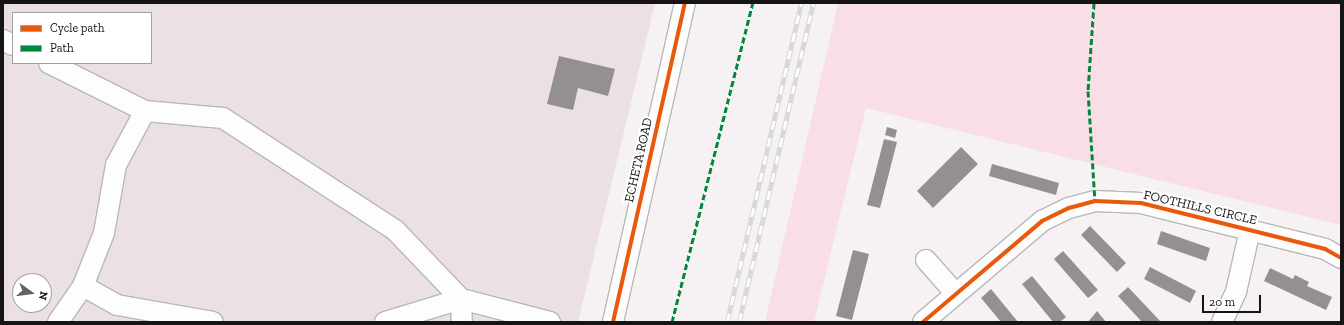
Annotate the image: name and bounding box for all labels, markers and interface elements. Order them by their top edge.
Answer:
legend [12,12,152,64]
text: Cycle path [50,21,104,35]
text: Path [50,41,74,55]
street label: ECHETA ROAD [622,116,656,204]
street label: FOOTHILLS CIRCLE [1142,187,1258,229]
north arrow [12,273,52,313]
scale bar [1204,287,1263,313]
text: N [36,290,50,301]
text: 20 m [1209,295,1235,309]

